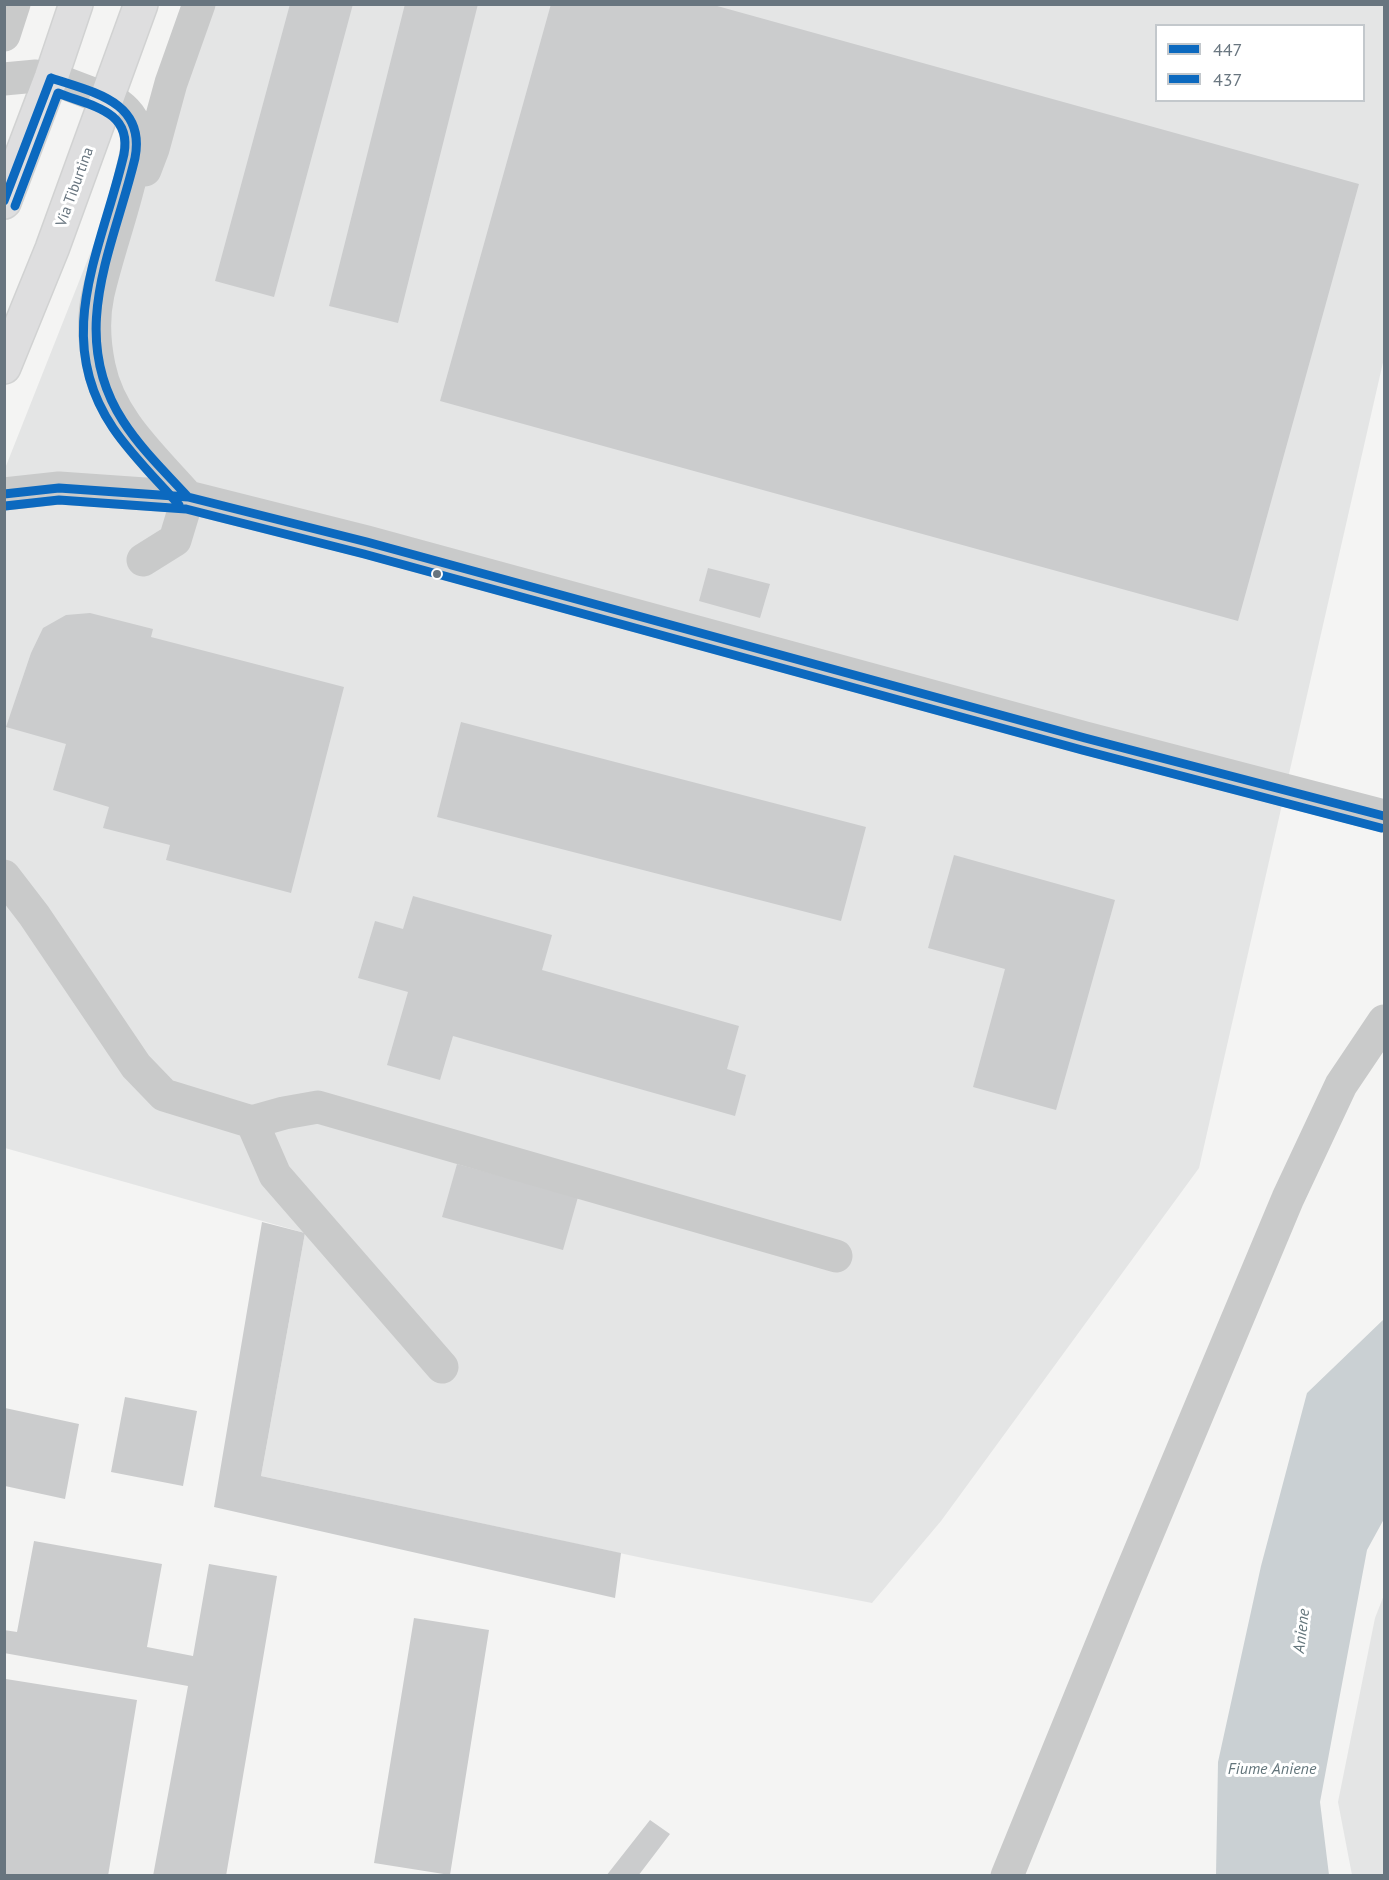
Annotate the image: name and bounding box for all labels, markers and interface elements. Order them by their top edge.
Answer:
legend [1155,24,1365,102]
text: 447 [1213,38,1242,61]
text: 437 [1213,68,1242,91]
street label: Via Tiburtina [52,145,98,229]
unlabelled marker [431,568,443,580]
water label: Aniene [1290,1608,1314,1654]
water label: Fiume Aniene [1228,1759,1316,1779]

